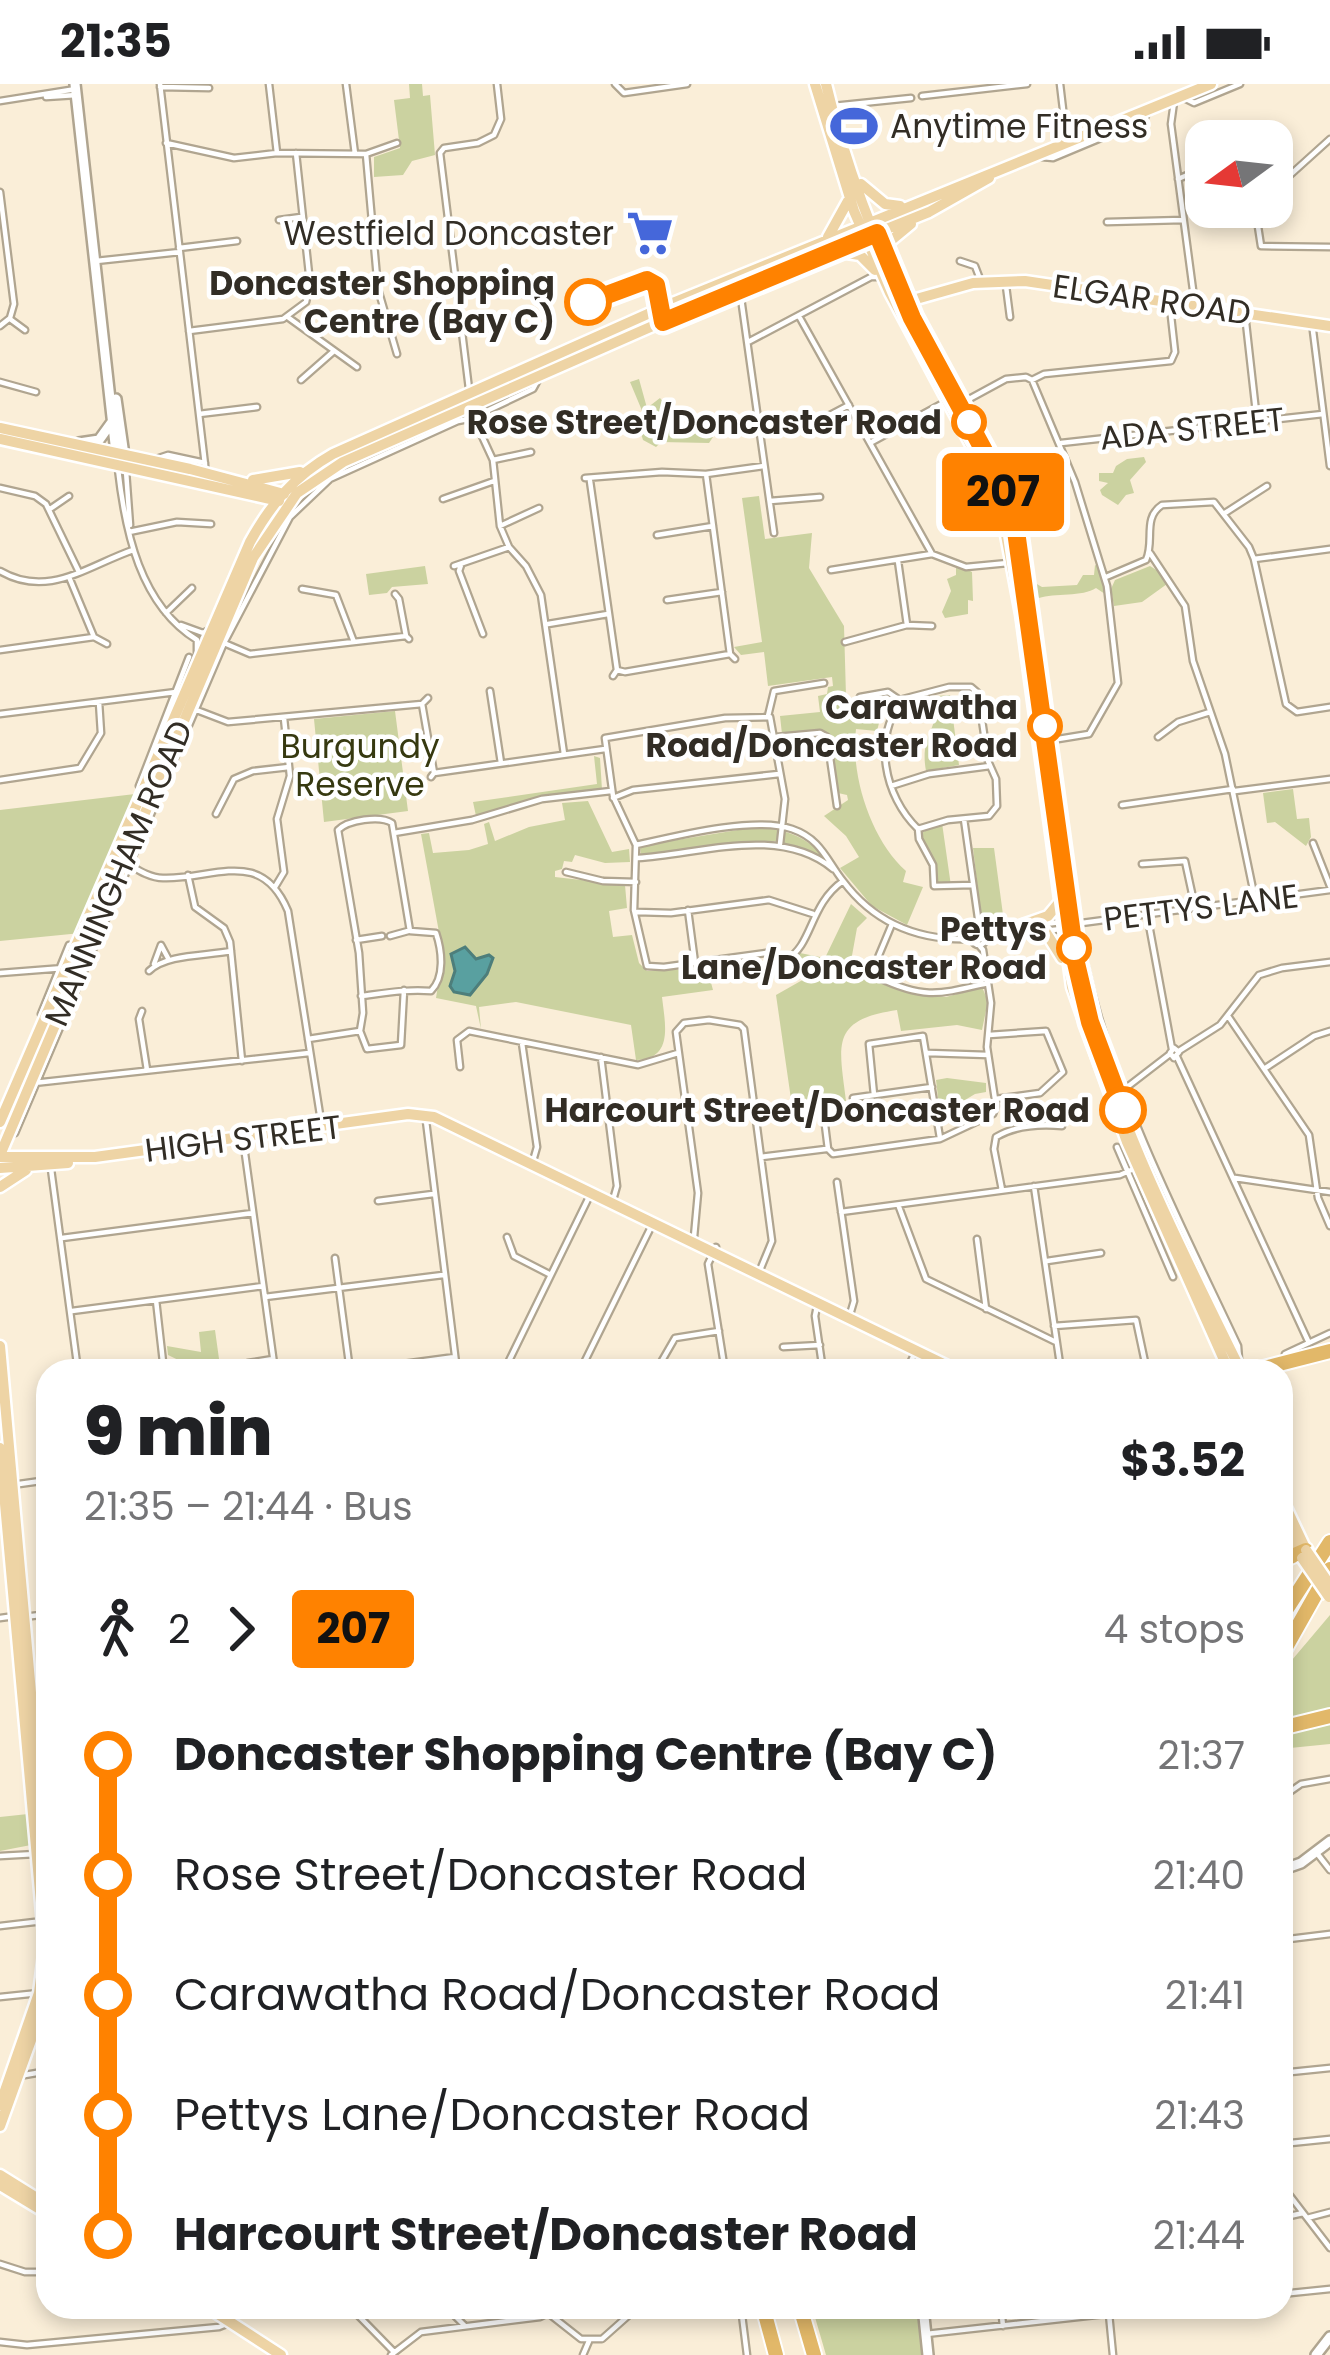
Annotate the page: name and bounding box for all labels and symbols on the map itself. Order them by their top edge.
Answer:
sports icon: Anytime Fitness [829,101,879,151]
place label: Anytime Fitness [890,103,1148,150]
north arrow [1185,120,1293,228]
supermarket icon: Westfield Doncaster [625,208,675,258]
place label: Westfield Doncaster [284,210,614,257]
place label: Doncaster Shopping Centre (Bay C) [209,260,555,345]
street label: ELGAR ROAD [1050,262,1254,337]
marker: Doncaster Shopping Centre (Bay C) [566,280,610,324]
street label: ADA STREET [1097,395,1287,462]
place label: Rose Street/Doncaster Road [467,399,942,446]
marker: Rose Street/Doncaster Road [953,406,985,438]
line badge: 207 [934,453,1072,531]
place label: Carawatha Road/Doncaster Road [645,684,1018,769]
marker: Carawatha Road/Doncaster Road [1029,710,1061,742]
street label: MANNINGHAM ROAD [33,713,204,1033]
park label: Burgundy Reserve [280,723,440,808]
street label: PETTYS LANE [1101,872,1301,943]
place label: Pettys Lane/Doncaster Road [681,906,1047,991]
marker: Pettys Lane/Doncaster Road [1058,932,1090,964]
place label: Harcourt Street/Doncaster Road [545,1087,1090,1134]
marker: Harcourt Street/Doncaster Road [1101,1088,1145,1132]
street label: HIGH STREET [142,1103,344,1174]

